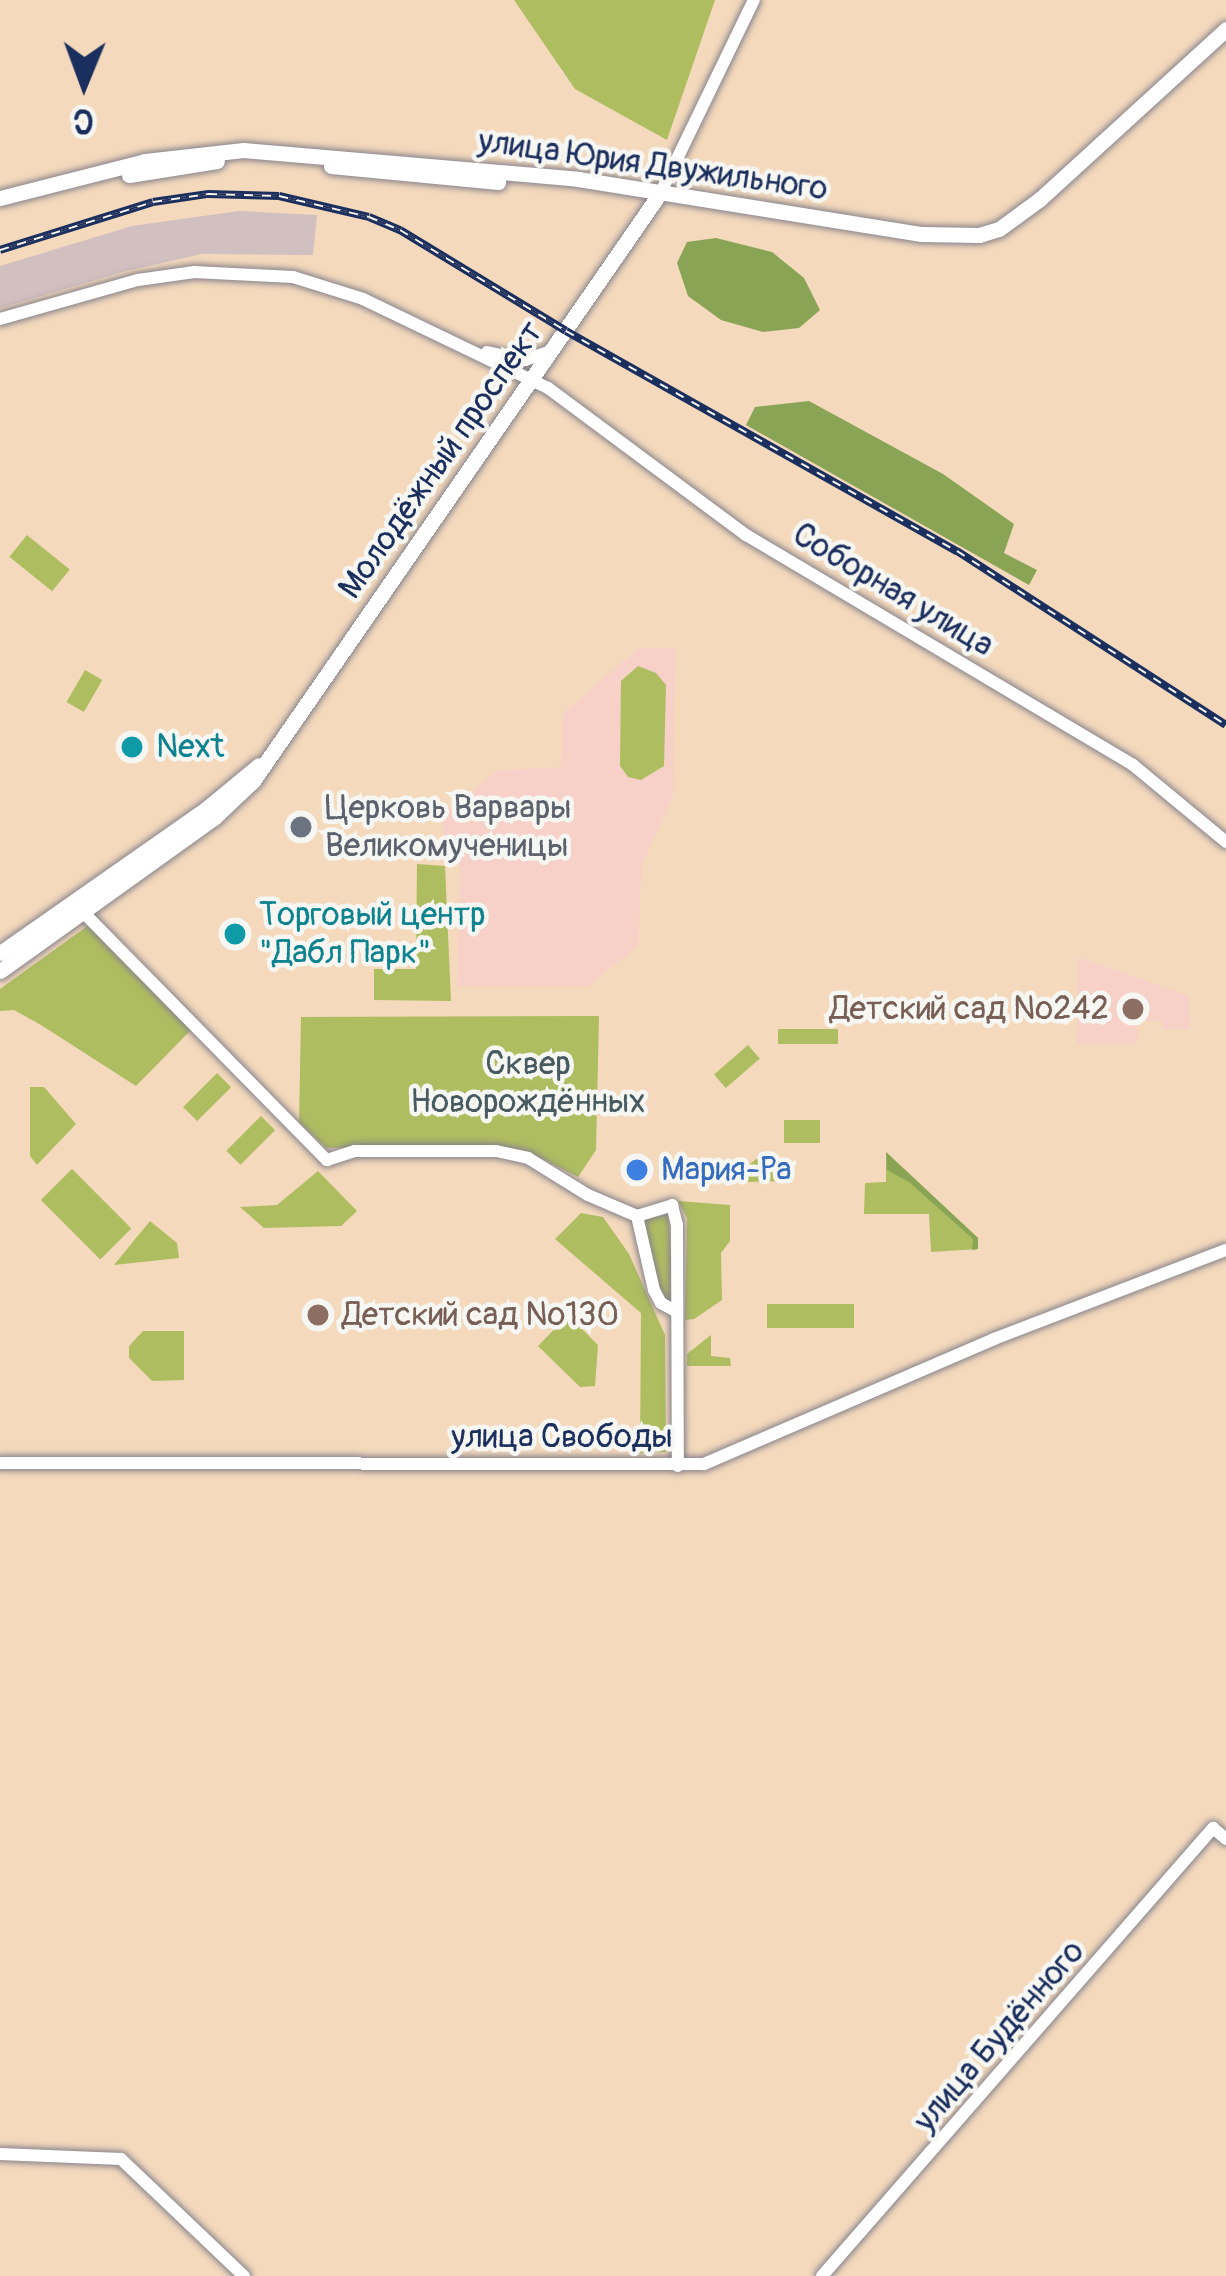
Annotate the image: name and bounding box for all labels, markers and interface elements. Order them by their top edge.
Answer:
north arrow [24,24,144,144]
text: С [73,100,94,141]
street label: улица Юрия Двужильного [476,121,830,209]
street label: Молодёжный проспект [330,314,552,606]
street label: Соборная улица [786,515,1000,665]
place label: Next [156,727,224,767]
marker: Next [119,734,145,760]
place label: Церковь Варвары Великомученицы [325,788,572,866]
marker: Церковь Варвары Великомученицы [288,814,314,840]
place label: Торговый центр "Дабл Парк" [259,895,486,973]
marker: Торговый центр "Дабл Парк" [222,921,248,947]
place label: Детский сад №242 [830,989,1109,1029]
marker: Детский сад №242 [1120,996,1146,1022]
park label: Сквер Новорождённых [410,1044,646,1122]
place label: Мария-Ра [661,1150,792,1190]
marker: Мария-Ра [624,1157,650,1183]
place label: Детский сад №130 [342,1295,619,1335]
marker: Детский сад №130 [305,1302,331,1328]
street label: улица Свободы [451,1417,673,1457]
street label: улица Будённого [905,1932,1093,2140]

